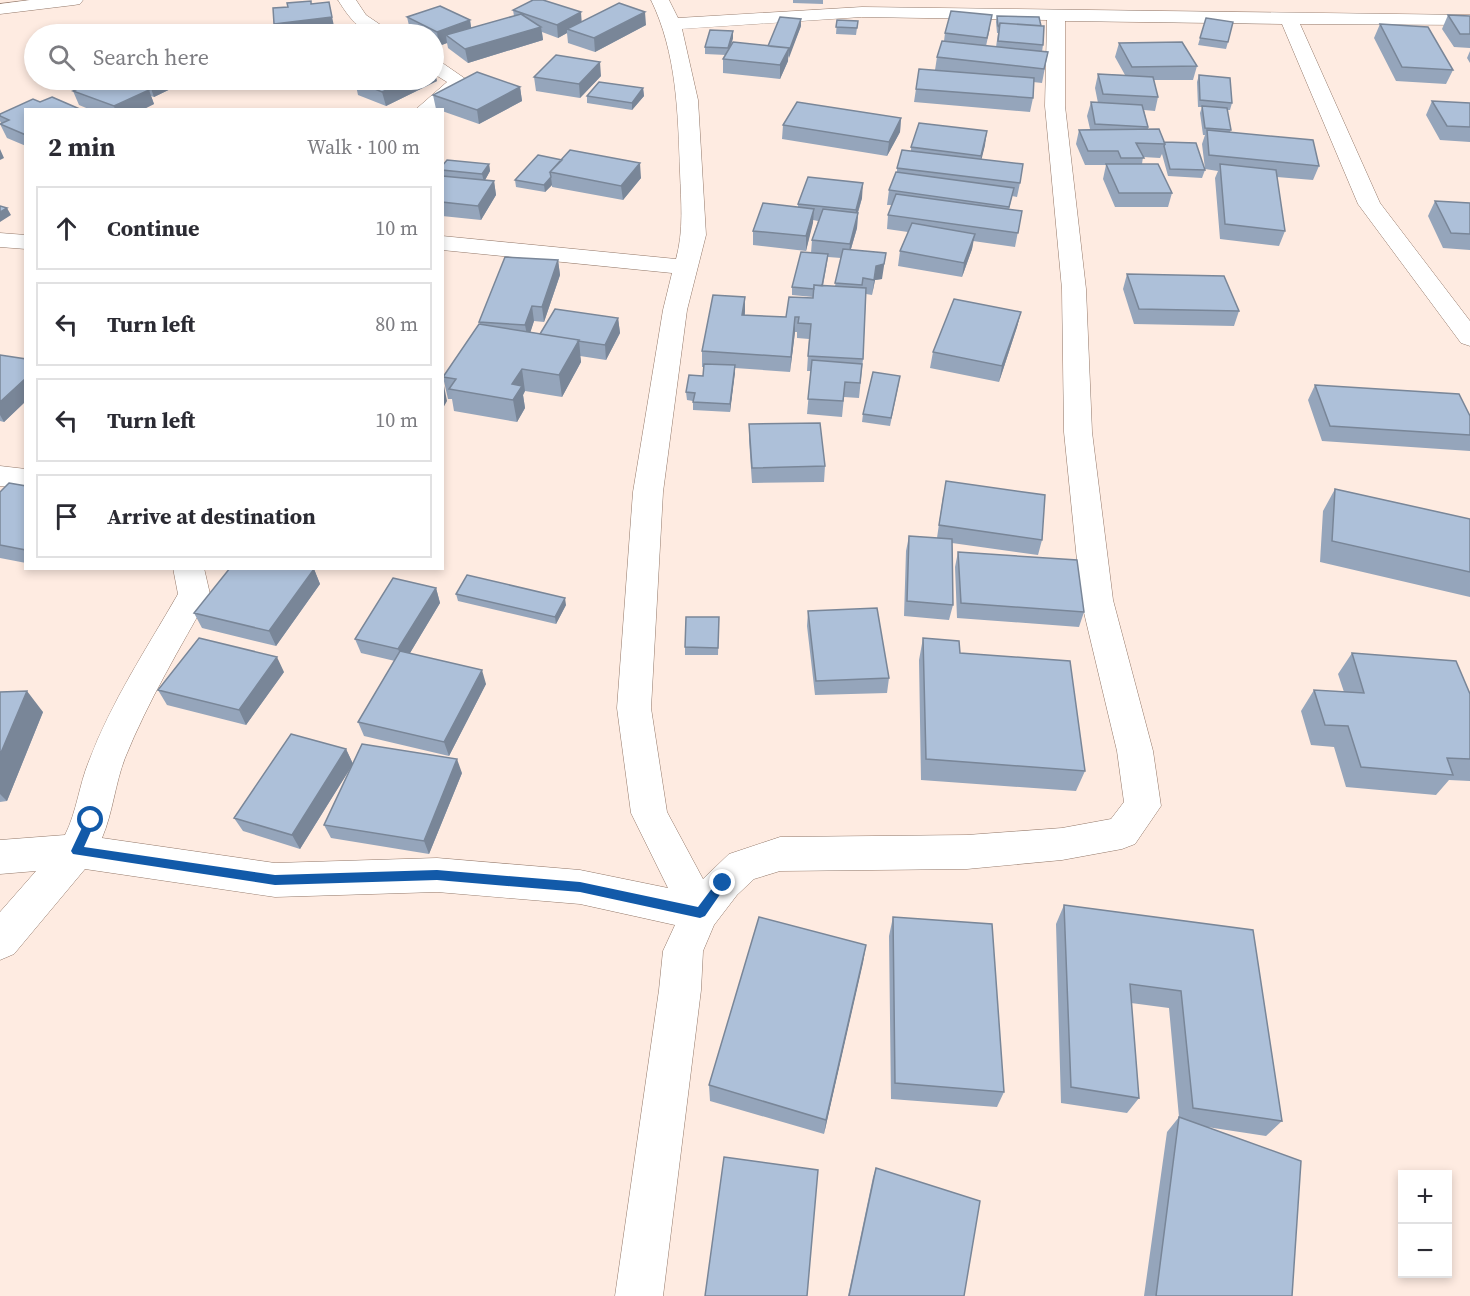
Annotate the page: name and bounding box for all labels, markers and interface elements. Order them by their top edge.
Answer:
search box [24,24,444,90]
icon: search [45,41,78,74]
text: Search here [93,42,209,72]
text: 2 min [48,129,115,165]
text: Walk · 100 m [307,133,420,161]
icon: ahead [50,212,83,245]
text: Continue [107,213,200,243]
text: 10 m [375,214,418,242]
icon: left [50,308,83,341]
text: Turn left [107,309,195,339]
text: 80 m [375,310,418,338]
icon: left [50,404,83,437]
text: Turn left [107,405,195,435]
text: 10 m [375,406,418,434]
icon: arrive [50,500,83,533]
text: Arrive at destination [107,501,316,531]
route start [77,806,103,832]
route end [709,869,735,895]
map controls [1398,1170,1452,1278]
button: + [1398,1170,1452,1224]
button: − [1398,1224,1452,1278]

